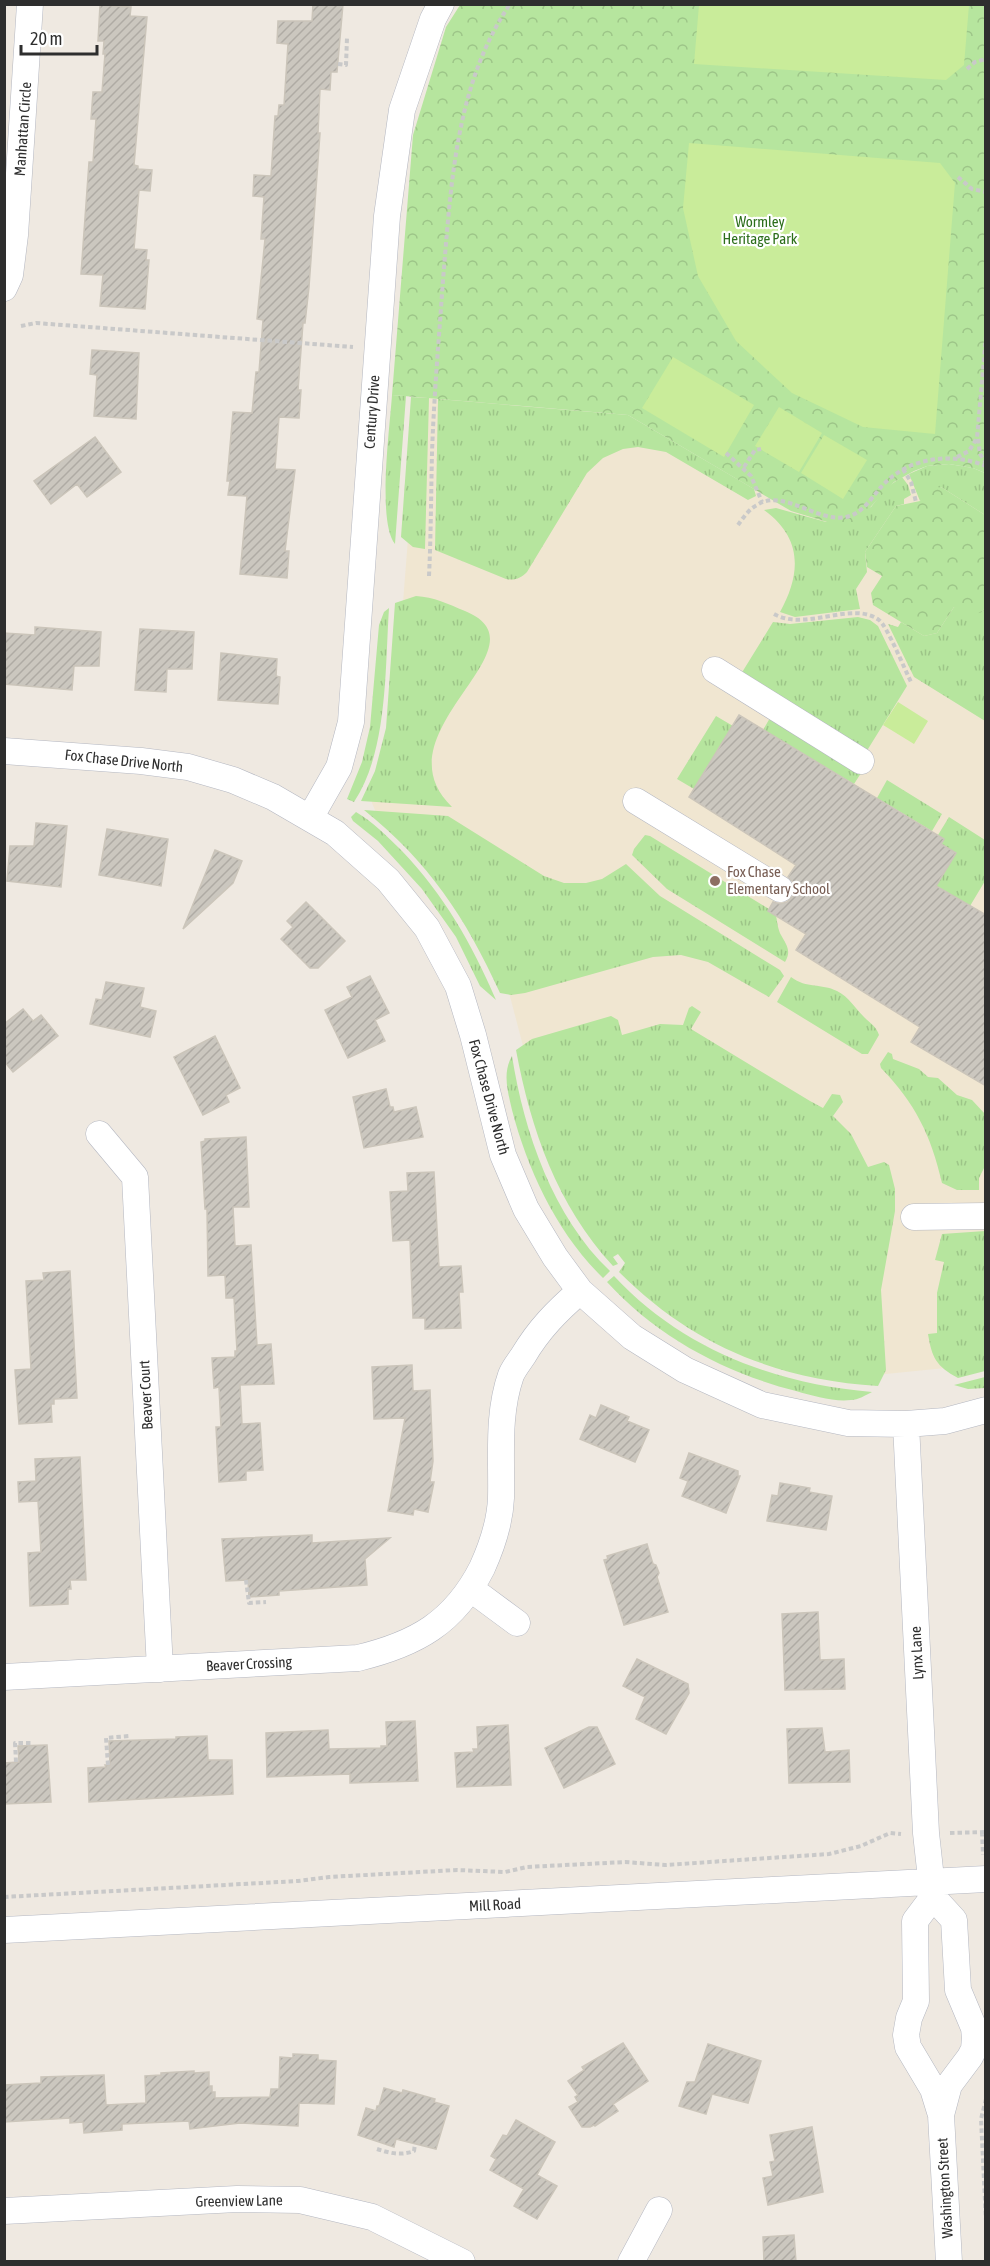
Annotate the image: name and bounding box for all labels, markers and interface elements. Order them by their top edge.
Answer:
scale bar [21,18,98,56]
text: 20 m [30,28,62,49]
street label: Manhattan Circle [11,81,34,177]
park label: Wormley Heritage Park [723,213,798,247]
street label: Century Drive [360,374,383,450]
street label: Fox Chase Drive North [64,746,184,775]
place label: Fox Chase Elementary School [727,863,830,897]
marker: Fox Chase Elementary School [708,874,722,888]
street label: Fox Chase Drive North [466,1037,513,1156]
street label: Beaver Court [135,1360,156,1430]
street label: Lynx Lane [907,1626,926,1680]
street label: Beaver Crossing [205,1653,293,1674]
street label: Mill Road [468,1895,521,1914]
street label: Washington Street [933,2137,956,2239]
street label: Greenview Lane [195,2191,283,2210]

